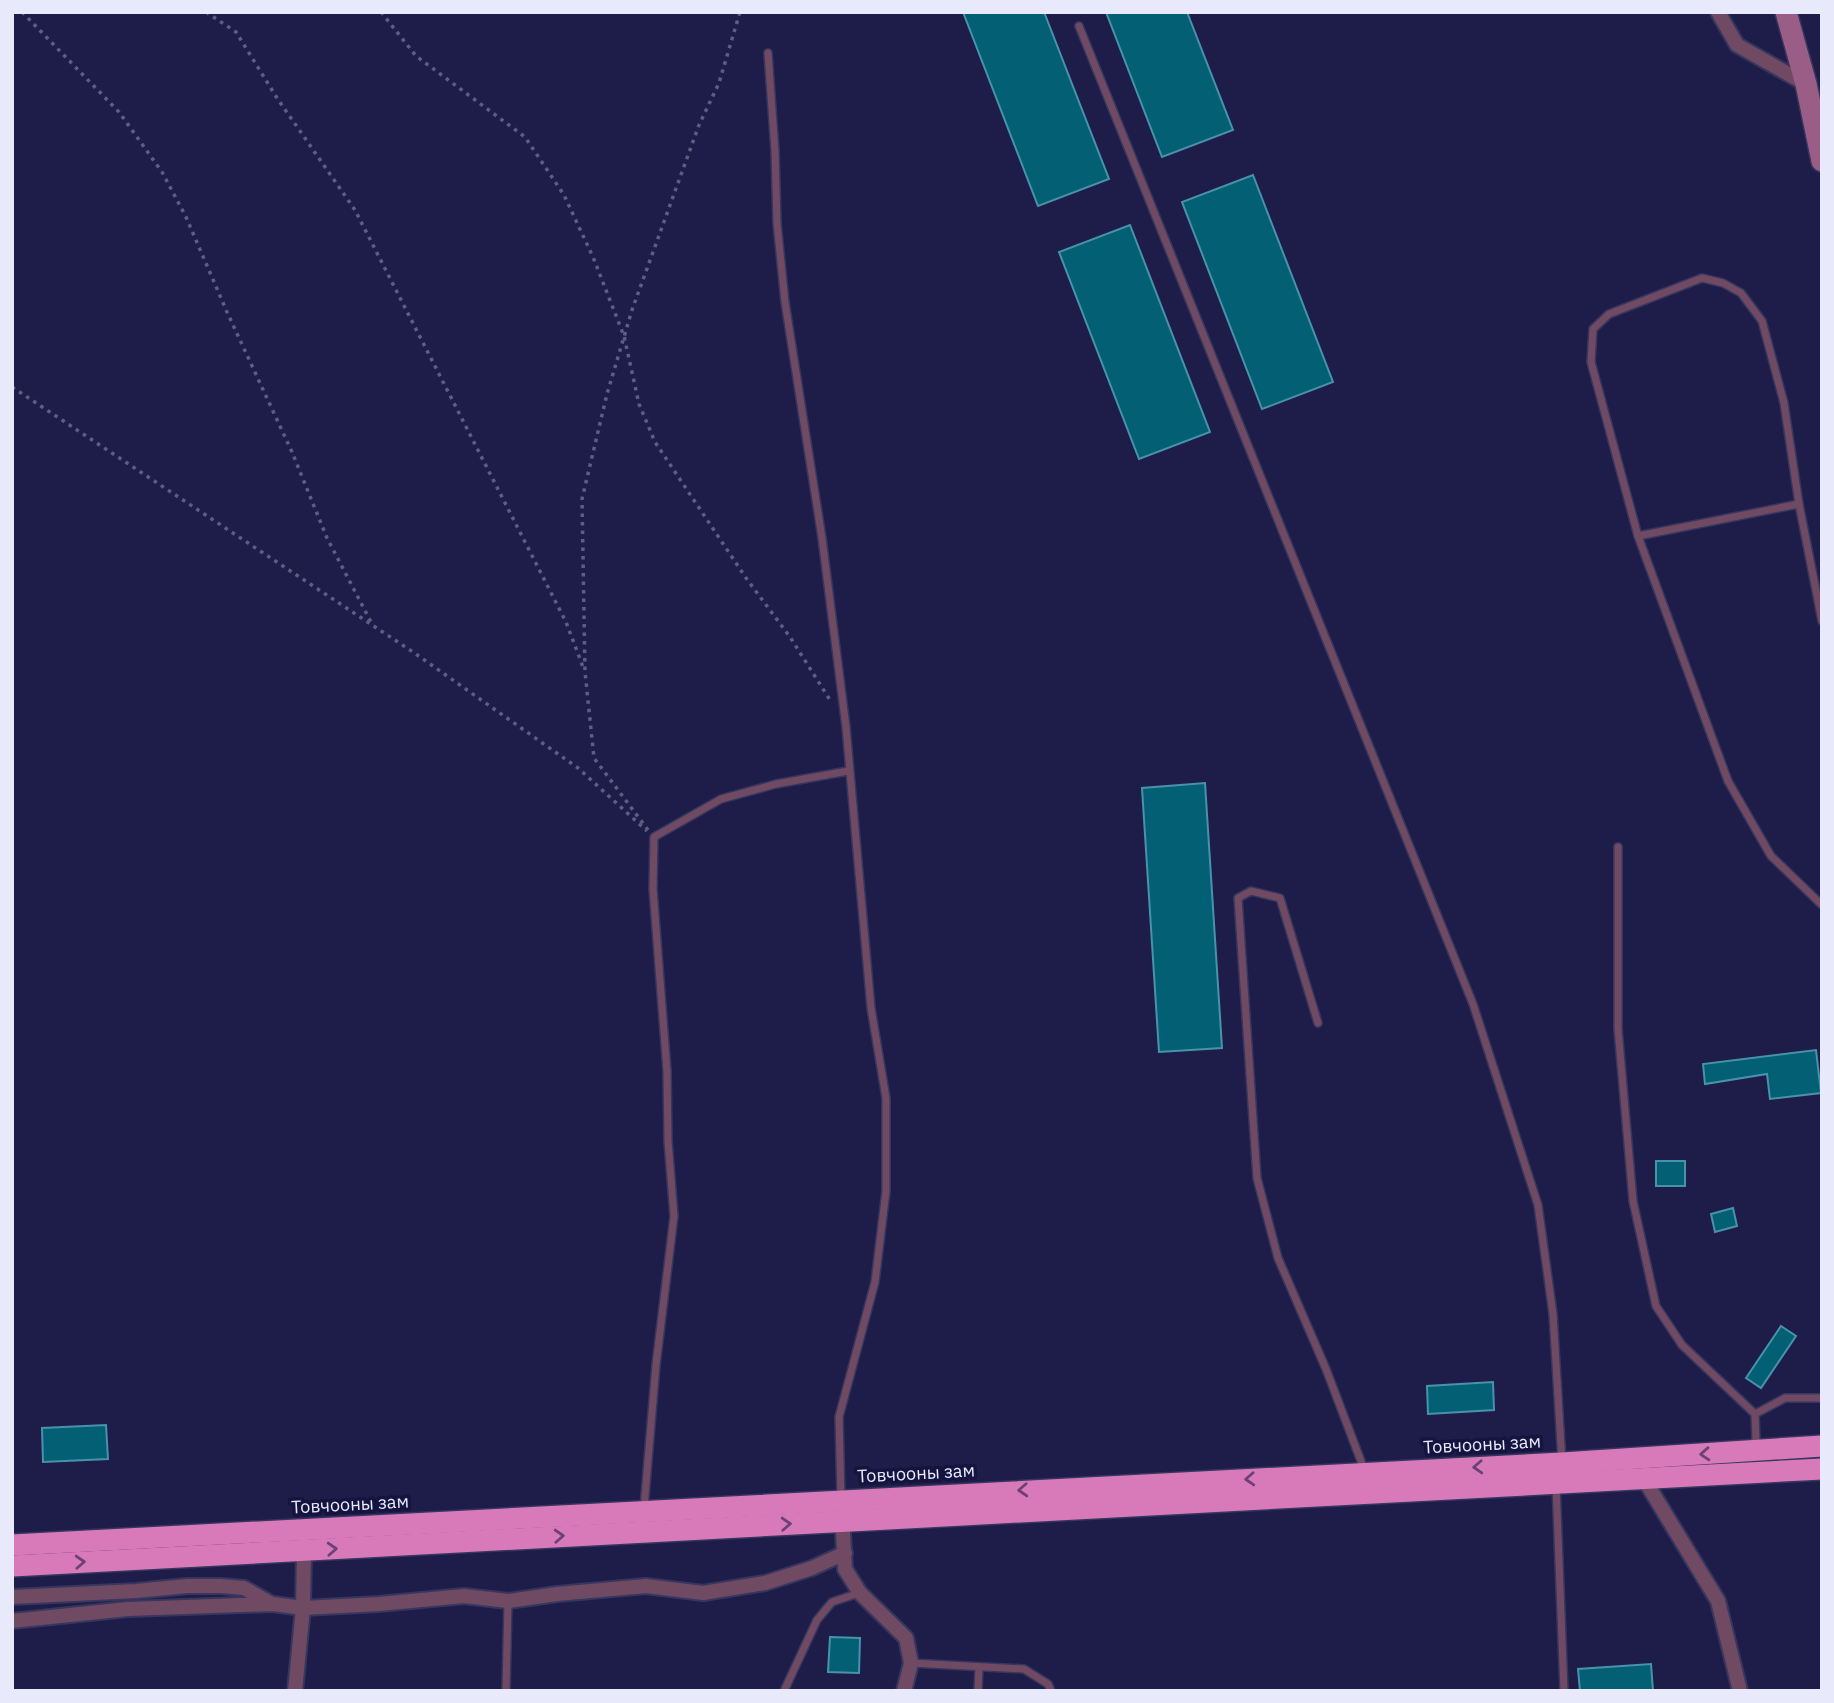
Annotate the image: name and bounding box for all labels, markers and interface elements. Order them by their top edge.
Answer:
street label: Товчооны зам [1423,1429,1541,1459]
one-way arrow [1699,1446,1710,1461]
street label: Товчооны зам [857,1458,975,1488]
one-way arrow [1472,1460,1483,1475]
one-way arrow [1245,1471,1256,1486]
one-way arrow [1017,1483,1028,1498]
street label: Товчооны зам [291,1489,409,1519]
one-way arrow [781,1516,792,1531]
one-way arrow [554,1529,565,1544]
one-way arrow [327,1541,338,1556]
one-way arrow [75,1555,86,1570]

